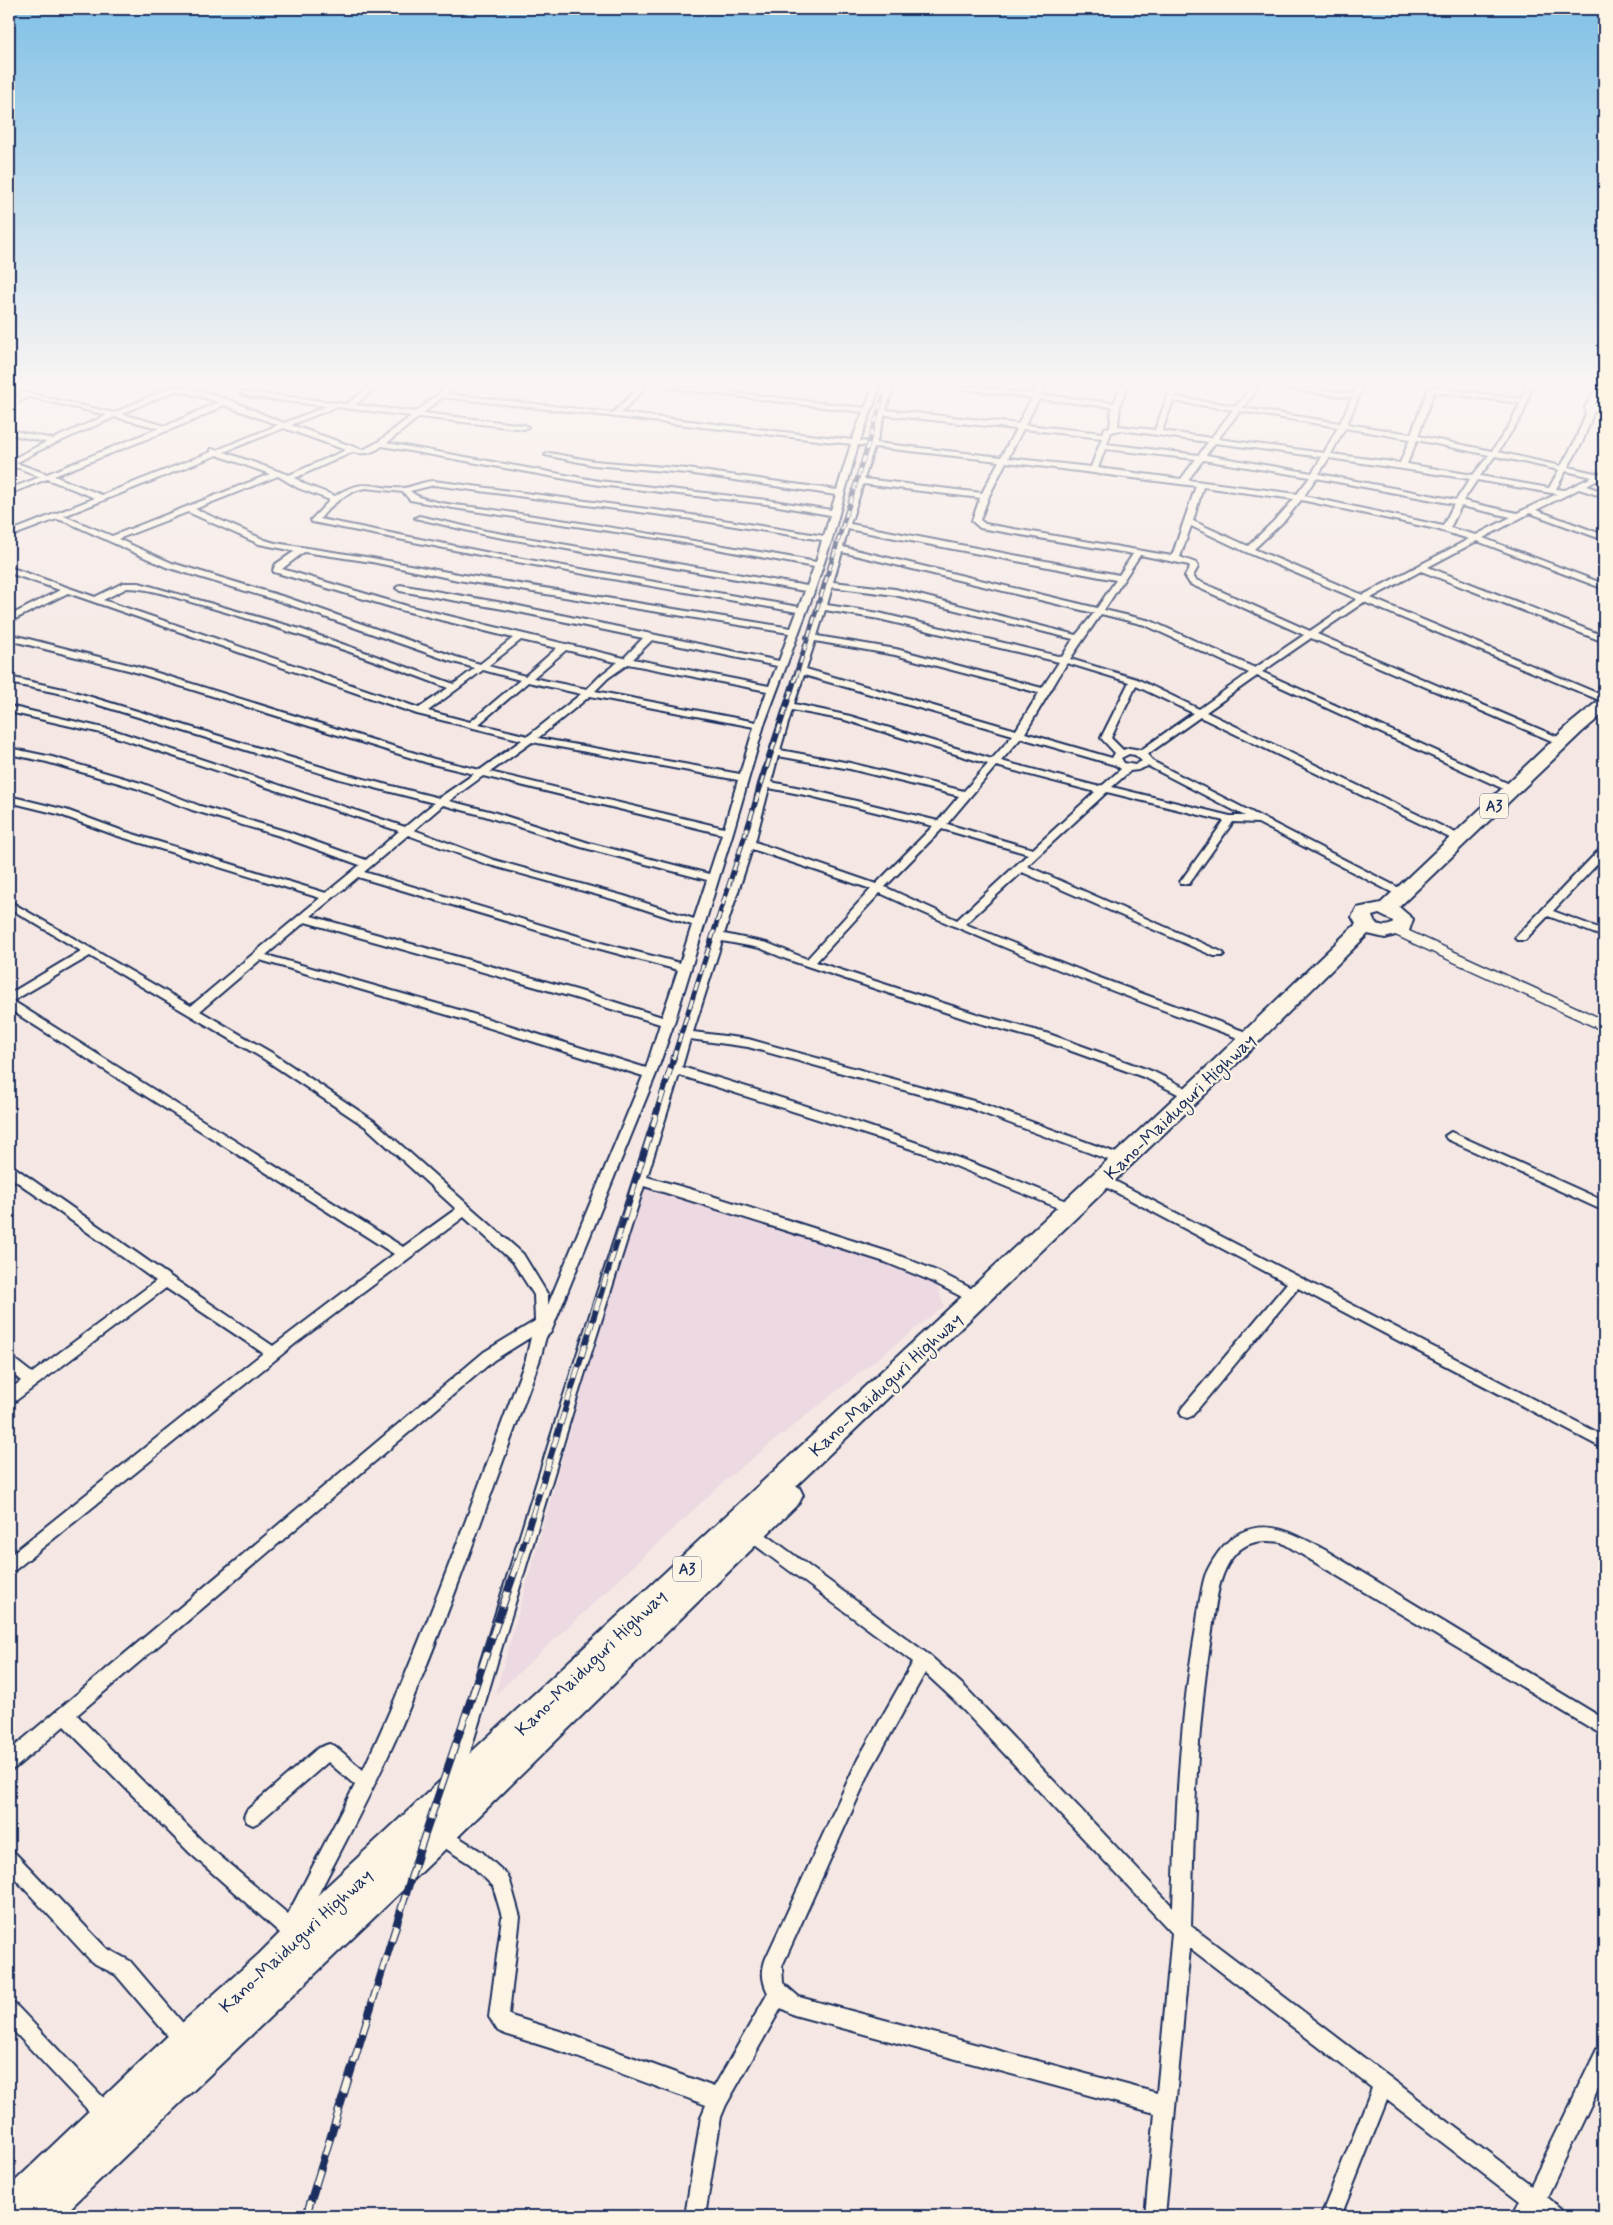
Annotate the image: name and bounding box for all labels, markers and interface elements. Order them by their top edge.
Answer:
road number: A3 [1480,794,1508,818]
street label: Kano-Maiduguri Highway [1099,1028,1262,1187]
street label: Kano-Maiduguri Highway [804,1307,969,1464]
road number: A3 [673,1556,701,1582]
street label: Kano-Maiduguri Highway [510,1584,673,1743]
street label: Kano-Maiduguri Highway [214,1863,379,2020]

